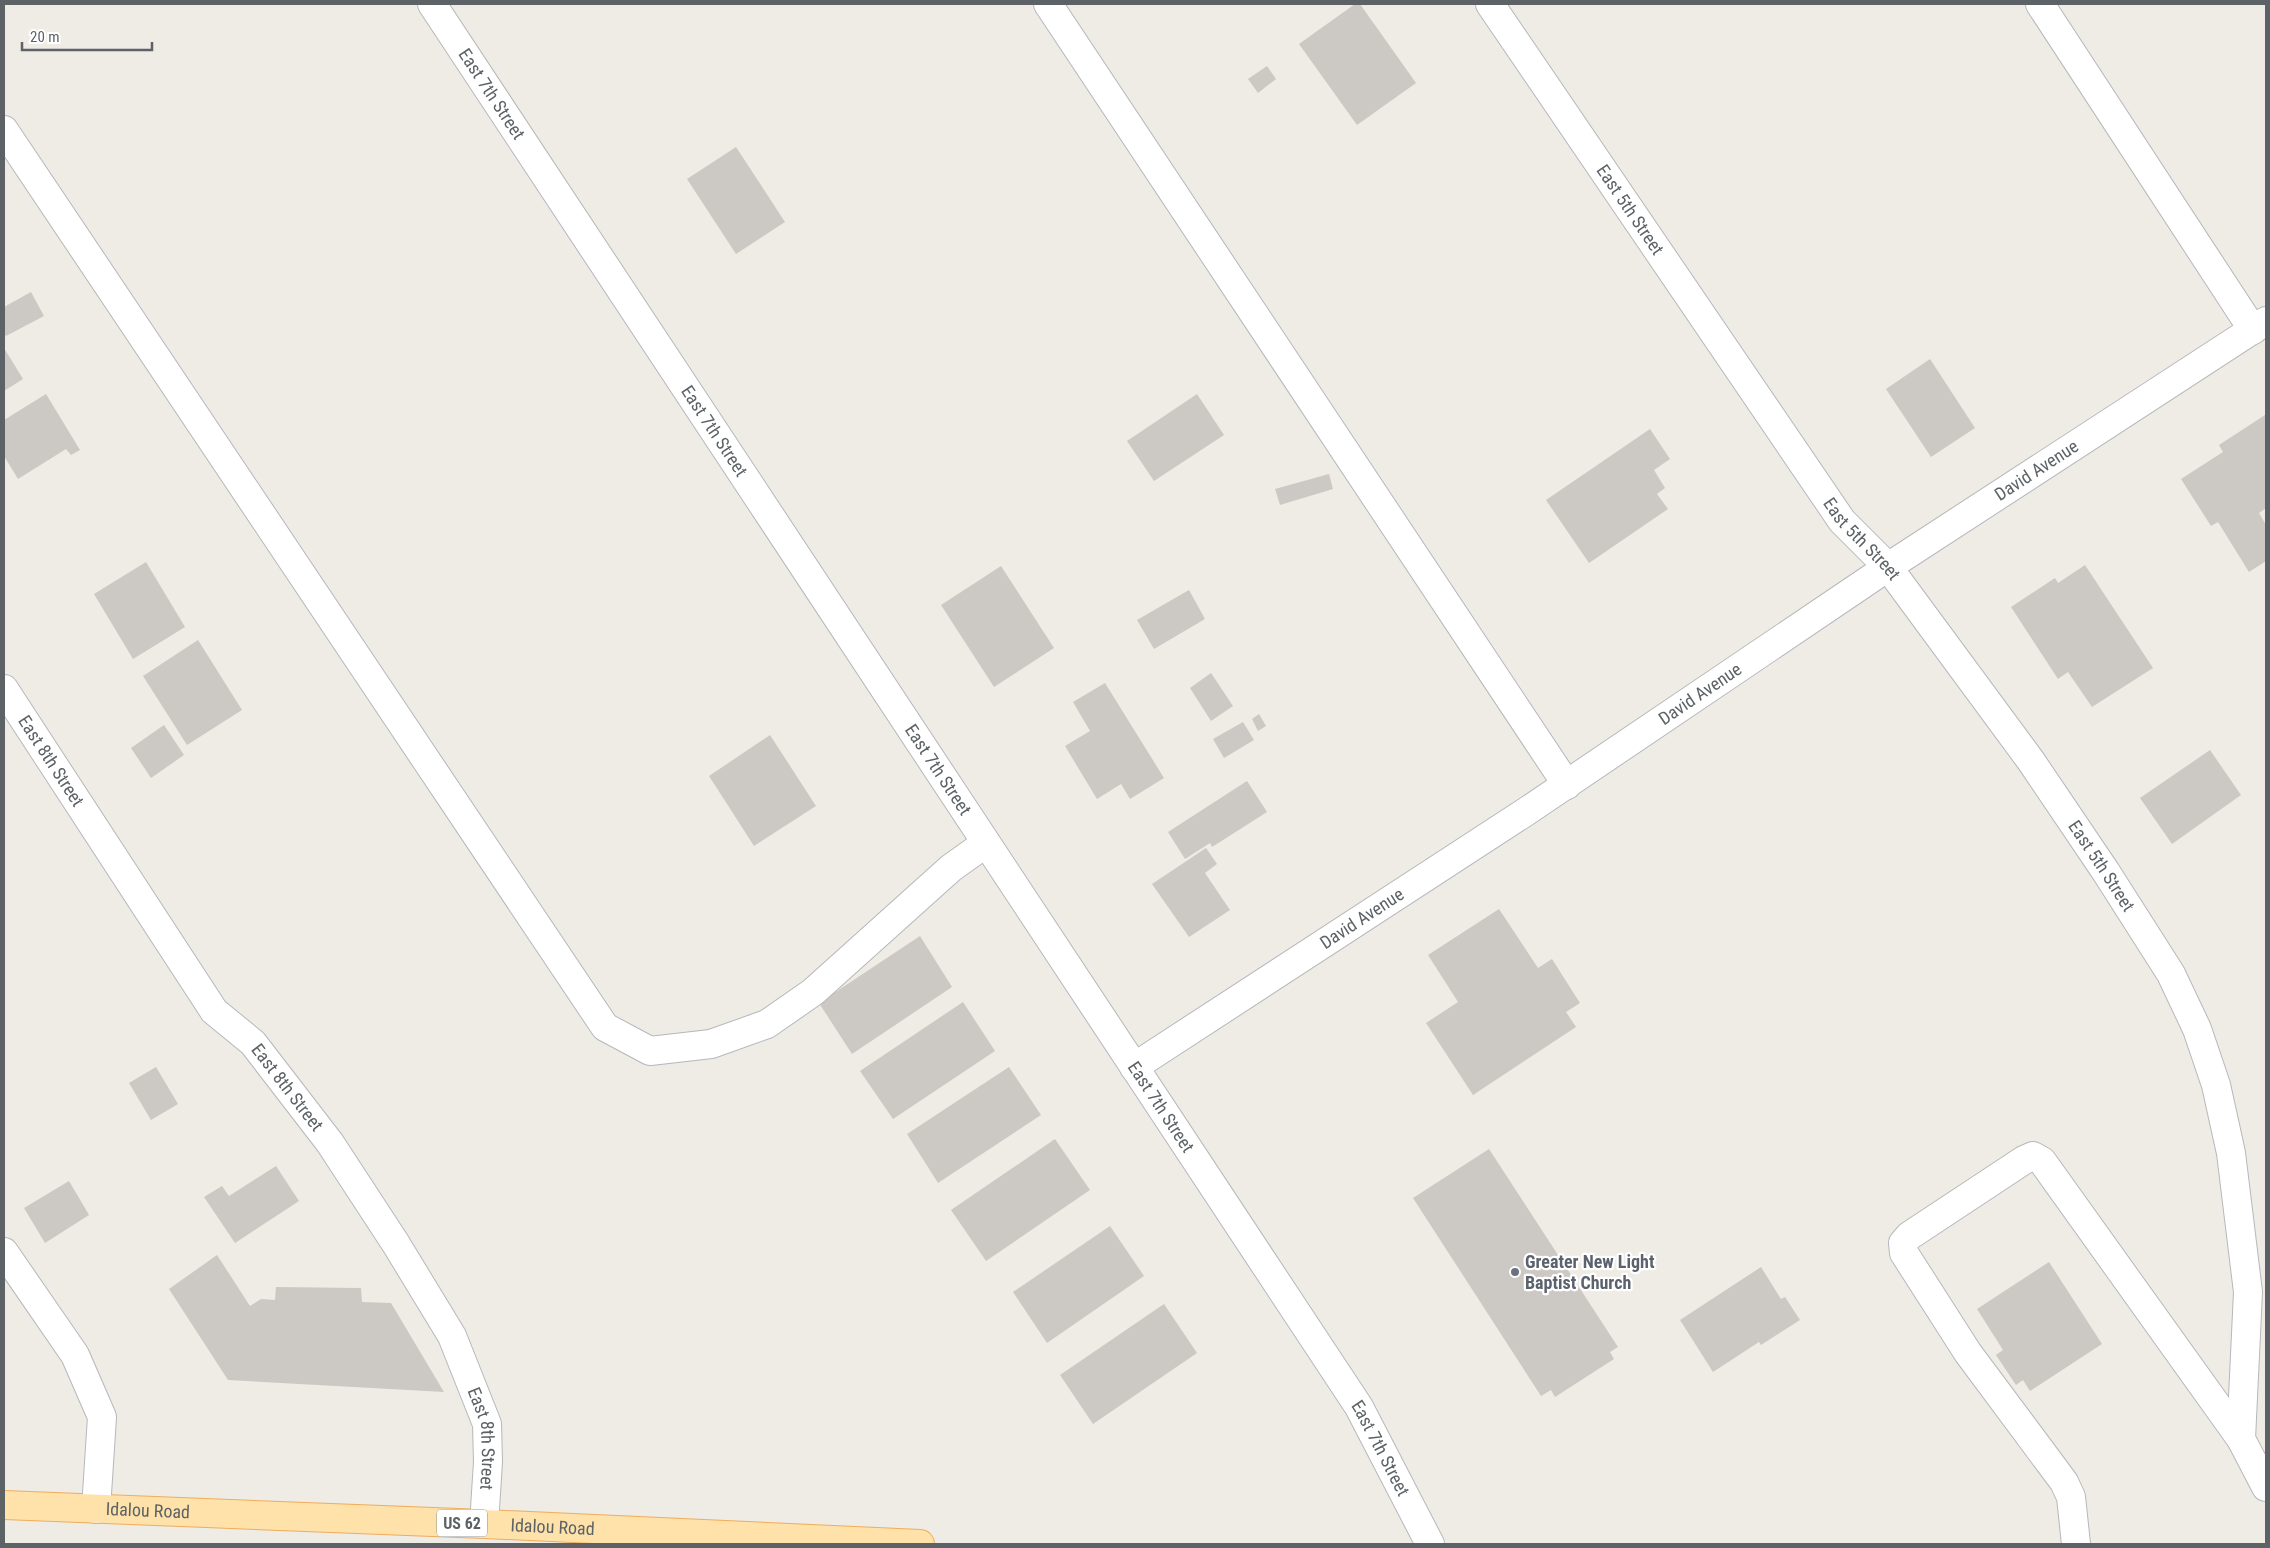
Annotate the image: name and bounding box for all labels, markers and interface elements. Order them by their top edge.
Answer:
scale bar [22,20,152,52]
text: 20 m [30,28,60,46]
street label: East 7th Street [454,44,530,143]
street label: East 5th Street [1592,160,1669,259]
street label: East 7th Street [677,382,752,480]
street label: David Avenue [1991,435,2082,505]
street label: East 5th Street [1819,494,1905,584]
street label: David Avenue [1654,658,1745,729]
street label: East 8th Street [14,711,89,810]
street label: East 7th Street [901,720,976,819]
street label: East 5th Street [2064,816,2139,915]
street label: David Avenue [1316,883,1407,953]
street label: East 8th Street [247,1039,328,1135]
street label: East 7th Street [1124,1057,1199,1156]
place label: Greater New Light Baptist Church [1525,1251,1655,1293]
marker: Greater New Light Baptist Church [1509,1266,1521,1278]
street label: East 8th Street [464,1384,499,1491]
street label: East 7th Street [1347,1396,1414,1499]
street label: Idalou Road [105,1498,190,1522]
road number: US 62 [437,1510,487,1536]
street label: Idalou Road [510,1514,595,1539]

